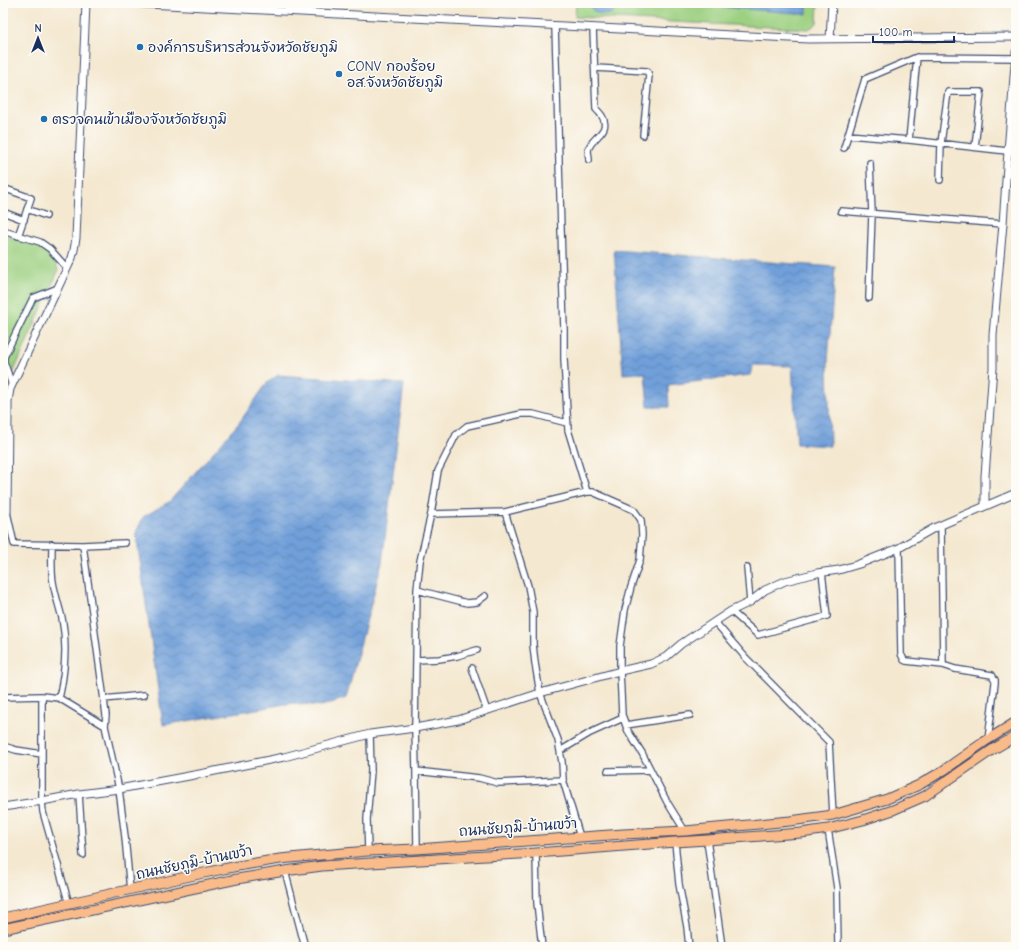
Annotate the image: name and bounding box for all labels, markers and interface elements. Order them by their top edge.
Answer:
north arrow [18,18,58,58]
scale bar [873,18,954,44]
text: N [34,22,42,35]
text: 100 m [879,25,912,39]
place label: องค์การบริหารส่วนจังหวัดชัยภูมิ [148,38,338,57]
marker: องค์การบริหารส่วนจังหวัดชัยภูมิ [135,42,145,52]
place label: CONV กองร้อย อส.จังหวัดชัยภูมิ [347,58,443,92]
marker: CONV กองร้อย อส.จังหวัดชัยภูมิ [334,69,344,79]
place label: ตรวจคนเข้าเมืองจังหวัดชัยภูมิ [52,111,227,129]
marker: ตรวจคนเข้าเมืองจังหวัดชัยภูมิ [39,114,49,124]
street label: ถนนชัยภูมิ-บ้านเขว้า [458,815,578,841]
street label: ถนนชัยภูมิ-บ้านเขว้า [135,842,254,884]

